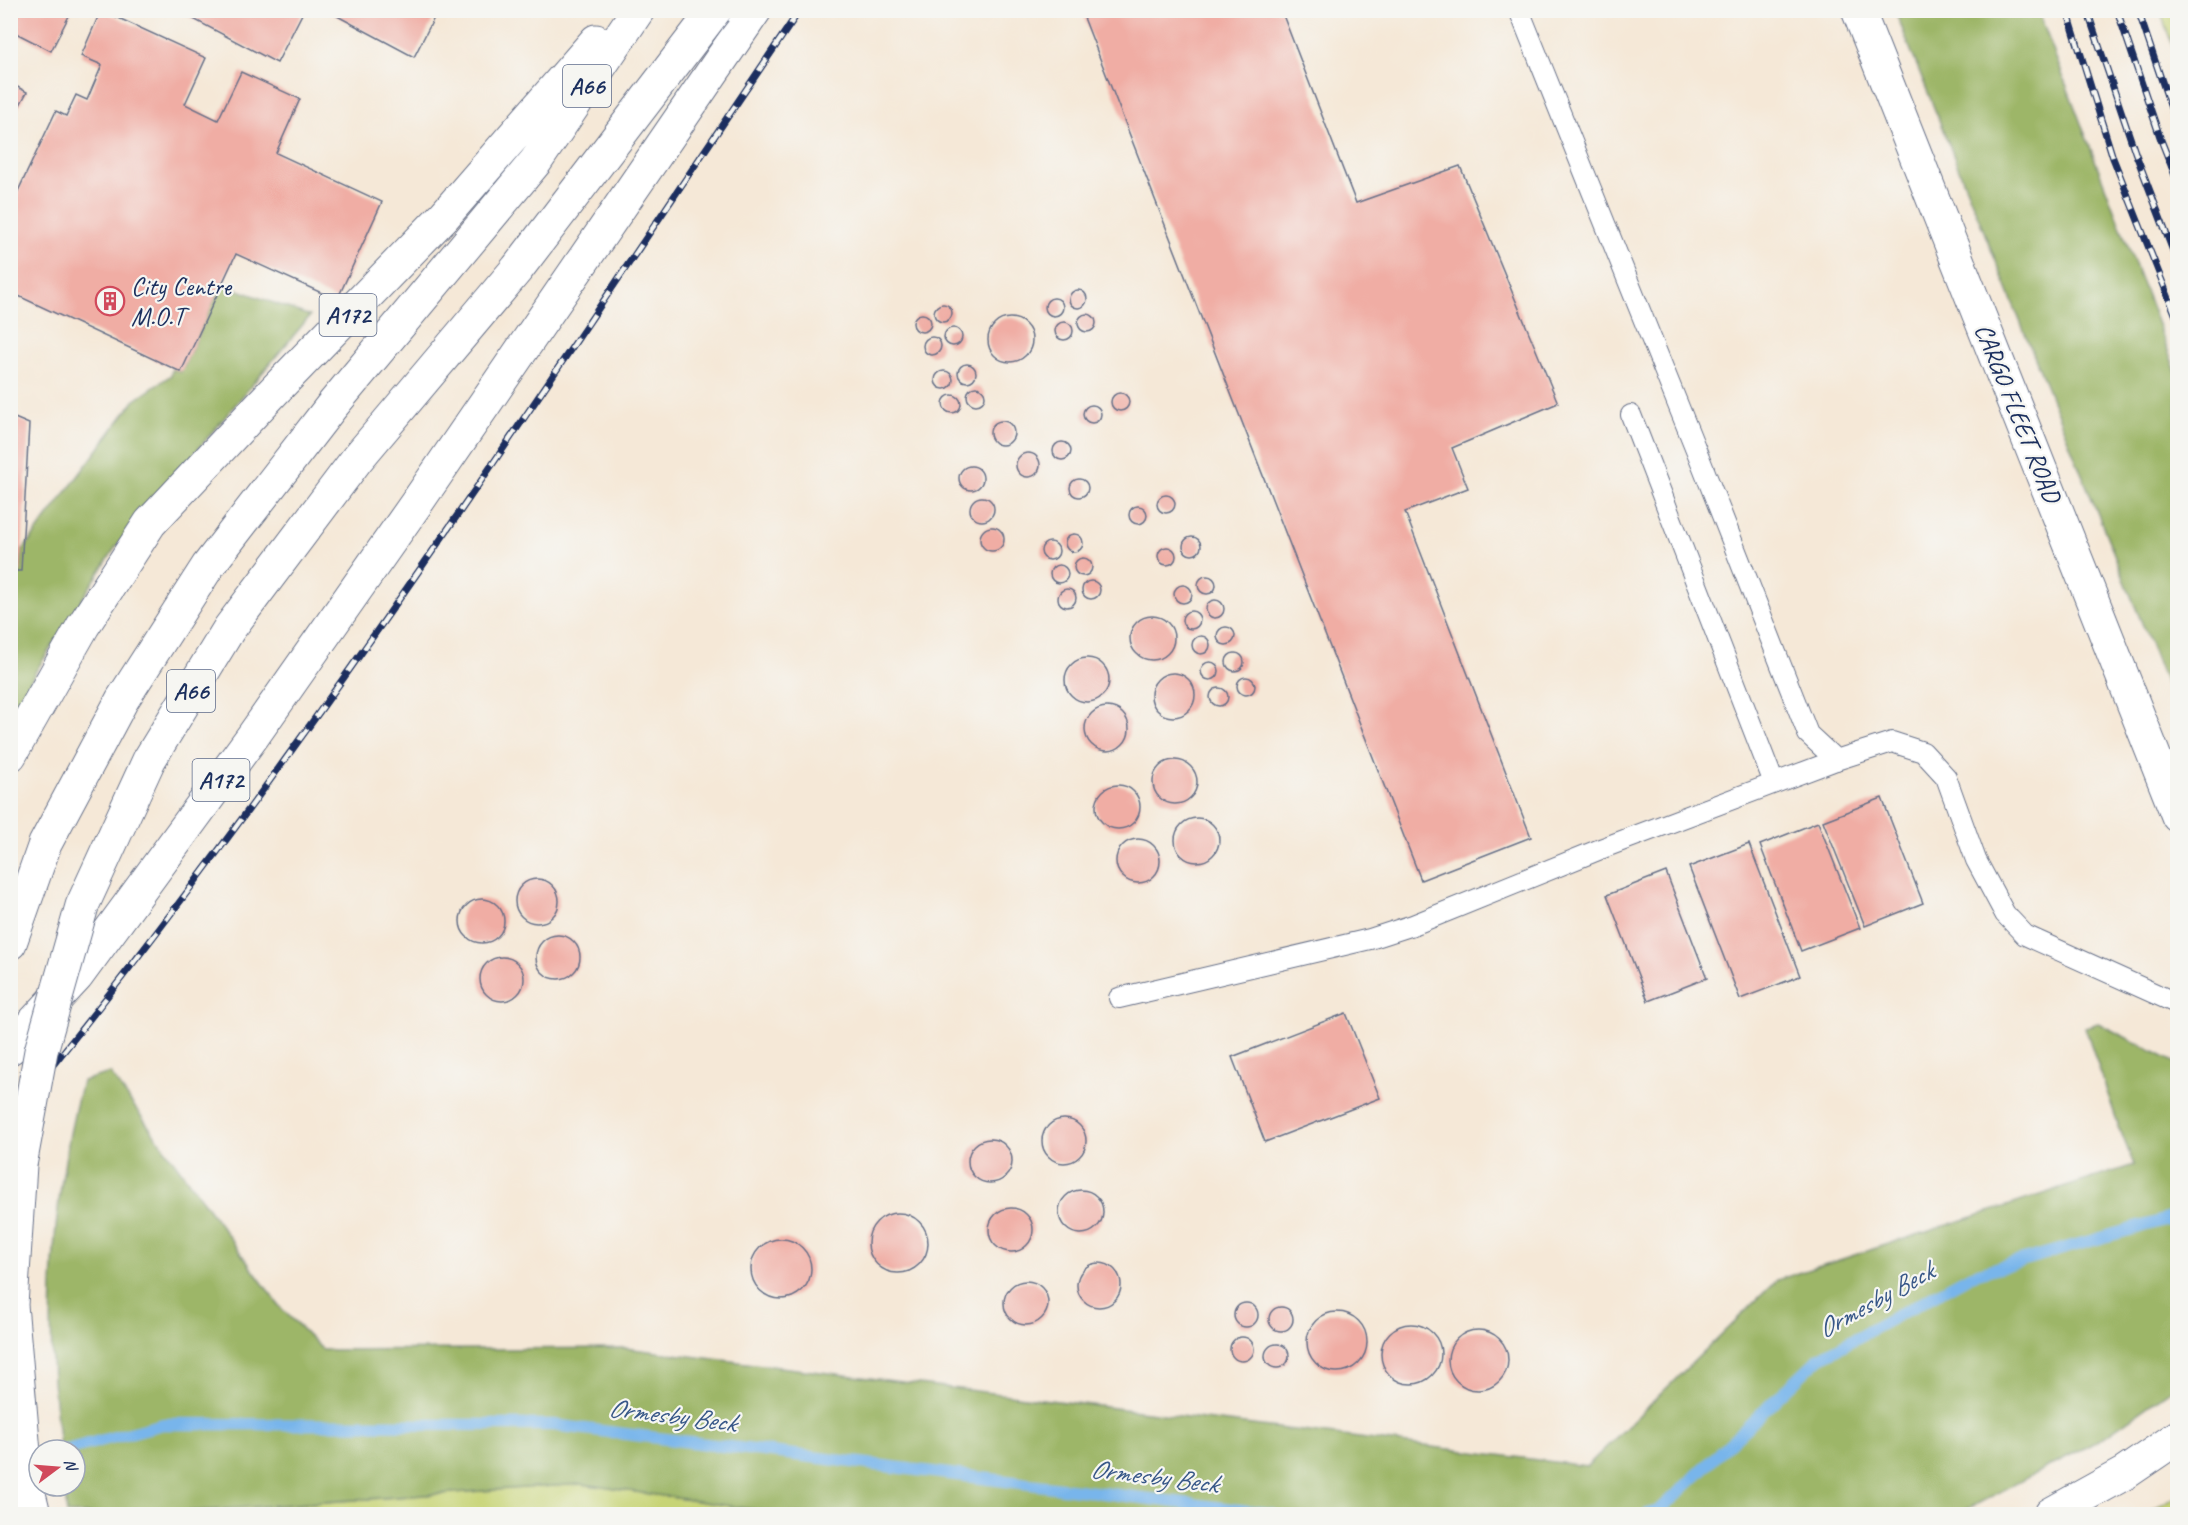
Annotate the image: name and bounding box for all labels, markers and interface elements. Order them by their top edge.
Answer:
road number: A66 [563,65,611,107]
place label: City Centre M.O.T [131,270,233,333]
building icon: City Centre M.O.T [94,285,126,317]
road number: A172 [320,294,376,336]
street label: CARGO FLEET ROAD [1967,319,2070,509]
road number: A66 [167,670,215,712]
road number: A172 [192,759,250,801]
water label: Ormesby Beck [1811,1252,1944,1346]
water label: Ormesby Beck [606,1390,743,1440]
north arrow [27,1438,87,1498]
water label: Ormesby Beck [1088,1451,1225,1501]
text: N [59,1457,82,1475]

